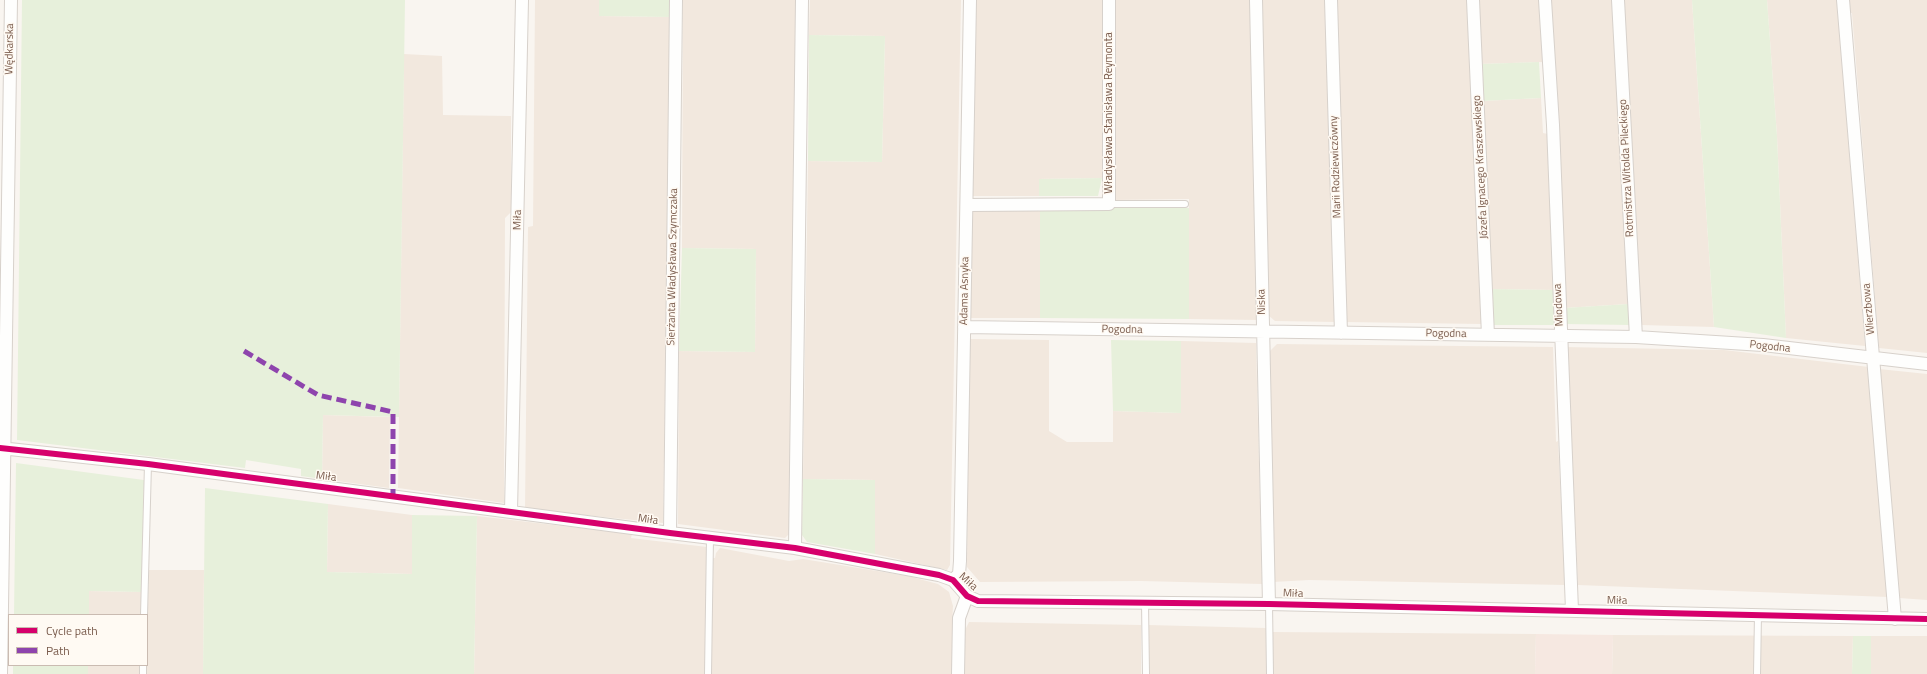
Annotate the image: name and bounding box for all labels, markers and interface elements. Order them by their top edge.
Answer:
street label: Wędkarska [3,23,17,75]
street label: Władysława Stanisława Reymonta [1102,32,1116,194]
street label: Józefa Ignacego Kraszewskiego [1471,95,1491,239]
street label: Rotmistrza Witolda Pileckiego [1617,99,1637,237]
street label: Marii Rodziewiczówny [1328,115,1344,219]
street label: Sierżanta Władysława Szymczaka [665,188,681,346]
street label: Miła [511,210,525,230]
street label: Adama Asnyka [958,257,972,325]
street label: Miodowa [1551,283,1567,327]
street label: Wierzbowa [1860,283,1878,335]
street label: Niska [1255,289,1269,315]
street label: Pogodna [1101,323,1143,337]
street label: Pogodna [1425,327,1467,341]
street label: Pogodna [1749,338,1791,356]
street label: Miła [315,469,337,485]
street label: Miła [637,512,659,528]
street label: Miła [956,570,980,594]
street label: Miła [1282,587,1304,601]
street label: Miła [1607,594,1627,608]
legend [8,614,148,666]
text: Cycle path [46,621,98,640]
text: Path [46,641,70,660]

